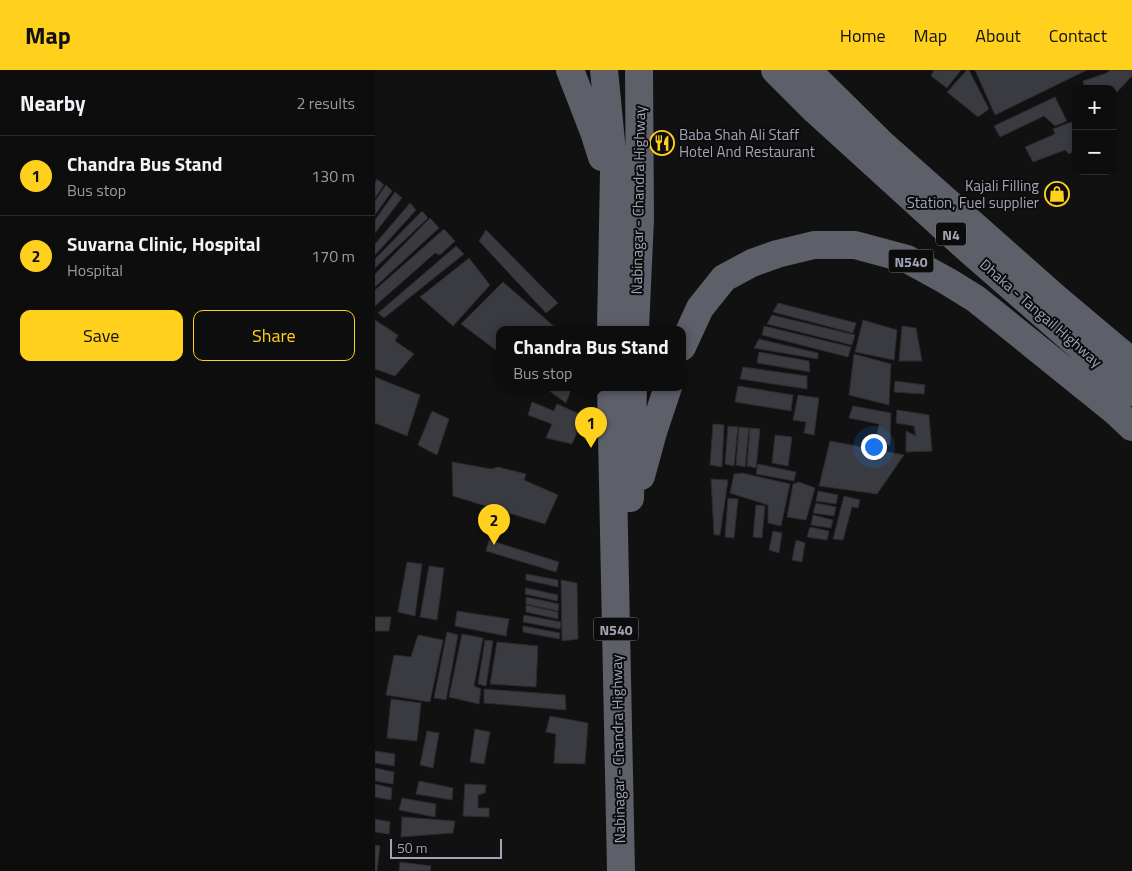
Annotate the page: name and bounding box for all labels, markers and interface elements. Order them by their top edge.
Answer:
text: Map [25,17,71,53]
text: Home [840,22,886,49]
text: Map [914,22,947,49]
text: About [975,22,1021,49]
text: Contact [1049,22,1107,49]
map controls [1072,85,1117,175]
button: + [1072,85,1117,130]
text: Nearby [20,87,85,119]
text: 2 results [296,91,355,115]
street label: Nabinagar - Chandra Highway [625,105,651,295]
place label: Baba Shah Ali Staff Hotel And Restaurant [679,123,816,163]
restaurant icon: Baba Shah Ali Staff Hotel And Restaurant [649,130,675,156]
button: − [1072,130,1117,175]
text: Chandra Bus Stand [67,149,222,178]
text: 1 [32,164,40,188]
text: 130 m [311,164,355,188]
place label: Kajali Filling Station, Fuel supplier [907,174,1039,214]
text: Bus stop [67,178,126,202]
shop icon: Kajali Filling Station, Fuel supplier [1044,181,1070,207]
road number: N4 [936,222,966,245]
text: Suvarna Clinic, Hospital [67,229,261,258]
text: 2 [32,244,40,268]
text: 170 m [311,244,355,268]
road number: N540 [889,250,933,272]
street label: Dhaka - Tangail Highway [975,253,1107,373]
text: Hospital [67,258,123,282]
button: Save [20,310,183,361]
button: Share [193,310,355,361]
popup [496,326,686,391]
text: Chandra Bus Stand [513,332,669,361]
text: Bus stop [513,361,573,385]
pin: 1 [575,407,607,448]
your location [861,434,887,460]
pin: 2 [478,504,510,545]
road number: N540 [593,618,639,640]
street label: Nabinagar - Chandra Highway [605,654,631,844]
scale bar [390,836,503,859]
text: 50 m [397,837,427,858]

